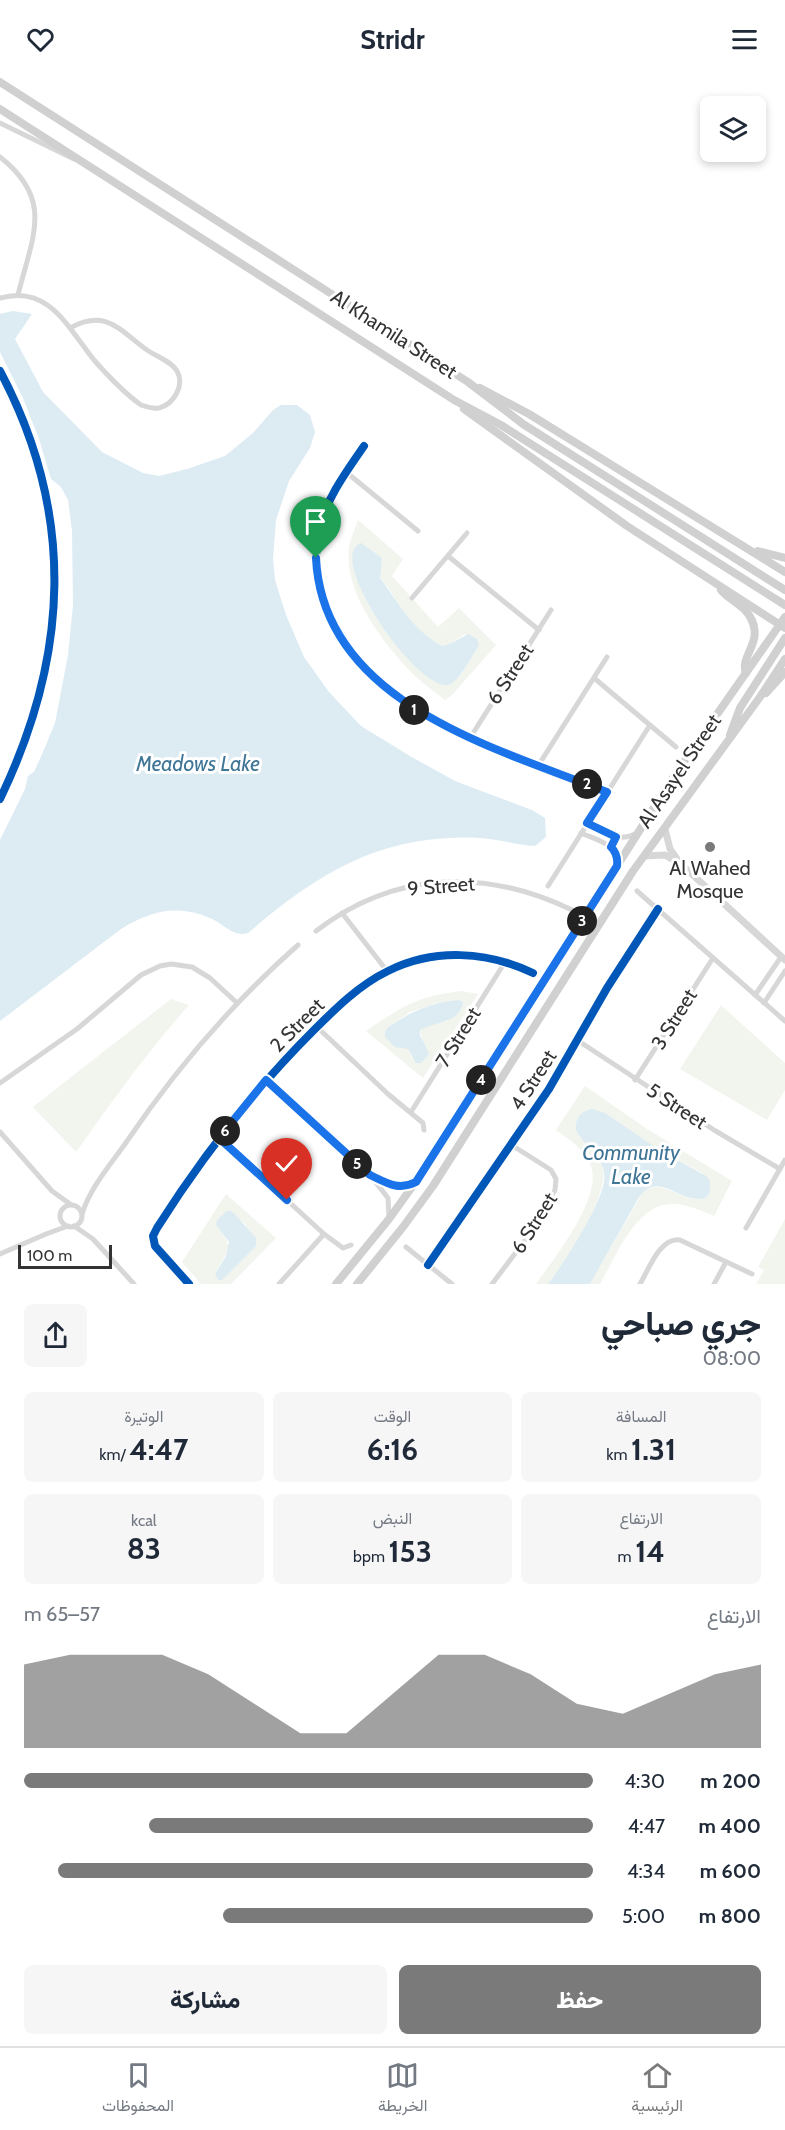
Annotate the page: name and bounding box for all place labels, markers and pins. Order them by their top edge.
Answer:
pin [290,496,341,558]
pin: 1 [399,695,429,725]
pin: 2 [572,769,602,799]
marker: Al Wahed Mosque [703,840,717,854]
place label: Al Wahed Mosque [669,856,751,903]
pin: 3 [567,906,597,936]
pin: 4 [466,1065,496,1095]
pin: 6 [210,1116,240,1146]
pin [261,1138,312,1200]
pin: 5 [342,1149,372,1179]

